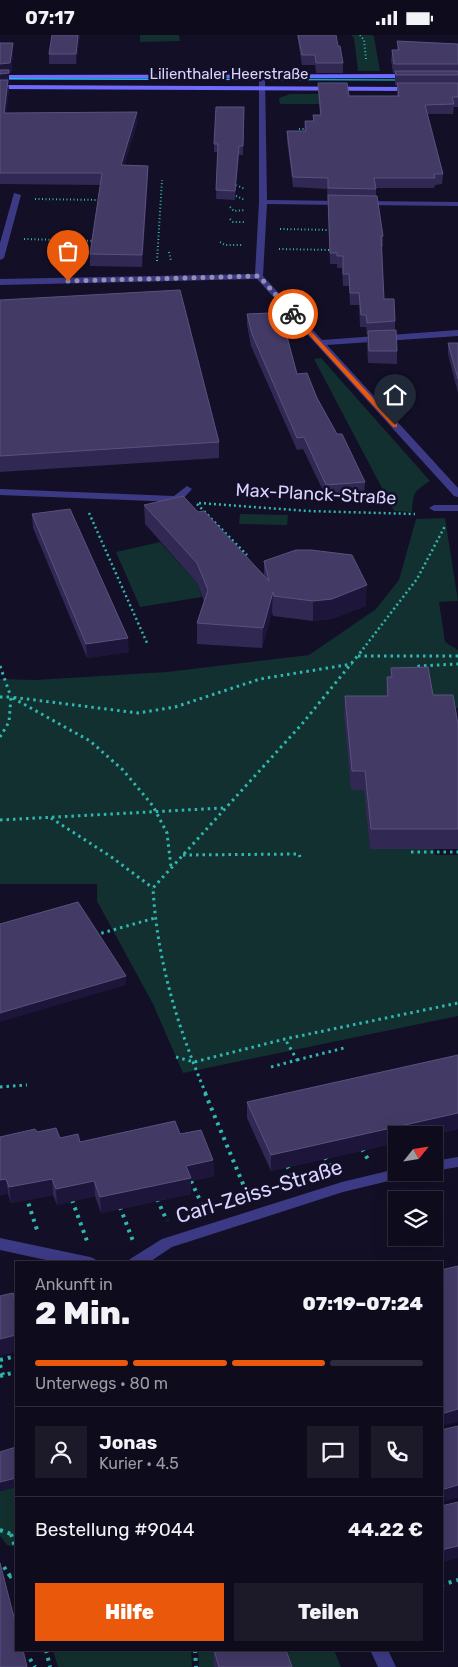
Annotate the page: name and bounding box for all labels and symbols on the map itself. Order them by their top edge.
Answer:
street label: Lilienthaler Heerstraße [150,65,308,83]
pin [47,230,89,281]
courier [268,289,318,339]
pin [374,374,416,425]
street label: Max-Planck-Straße [235,479,397,509]
north arrow [388,1126,442,1181]
street label: Carl-Zeiss-Straße [173,1154,345,1228]

